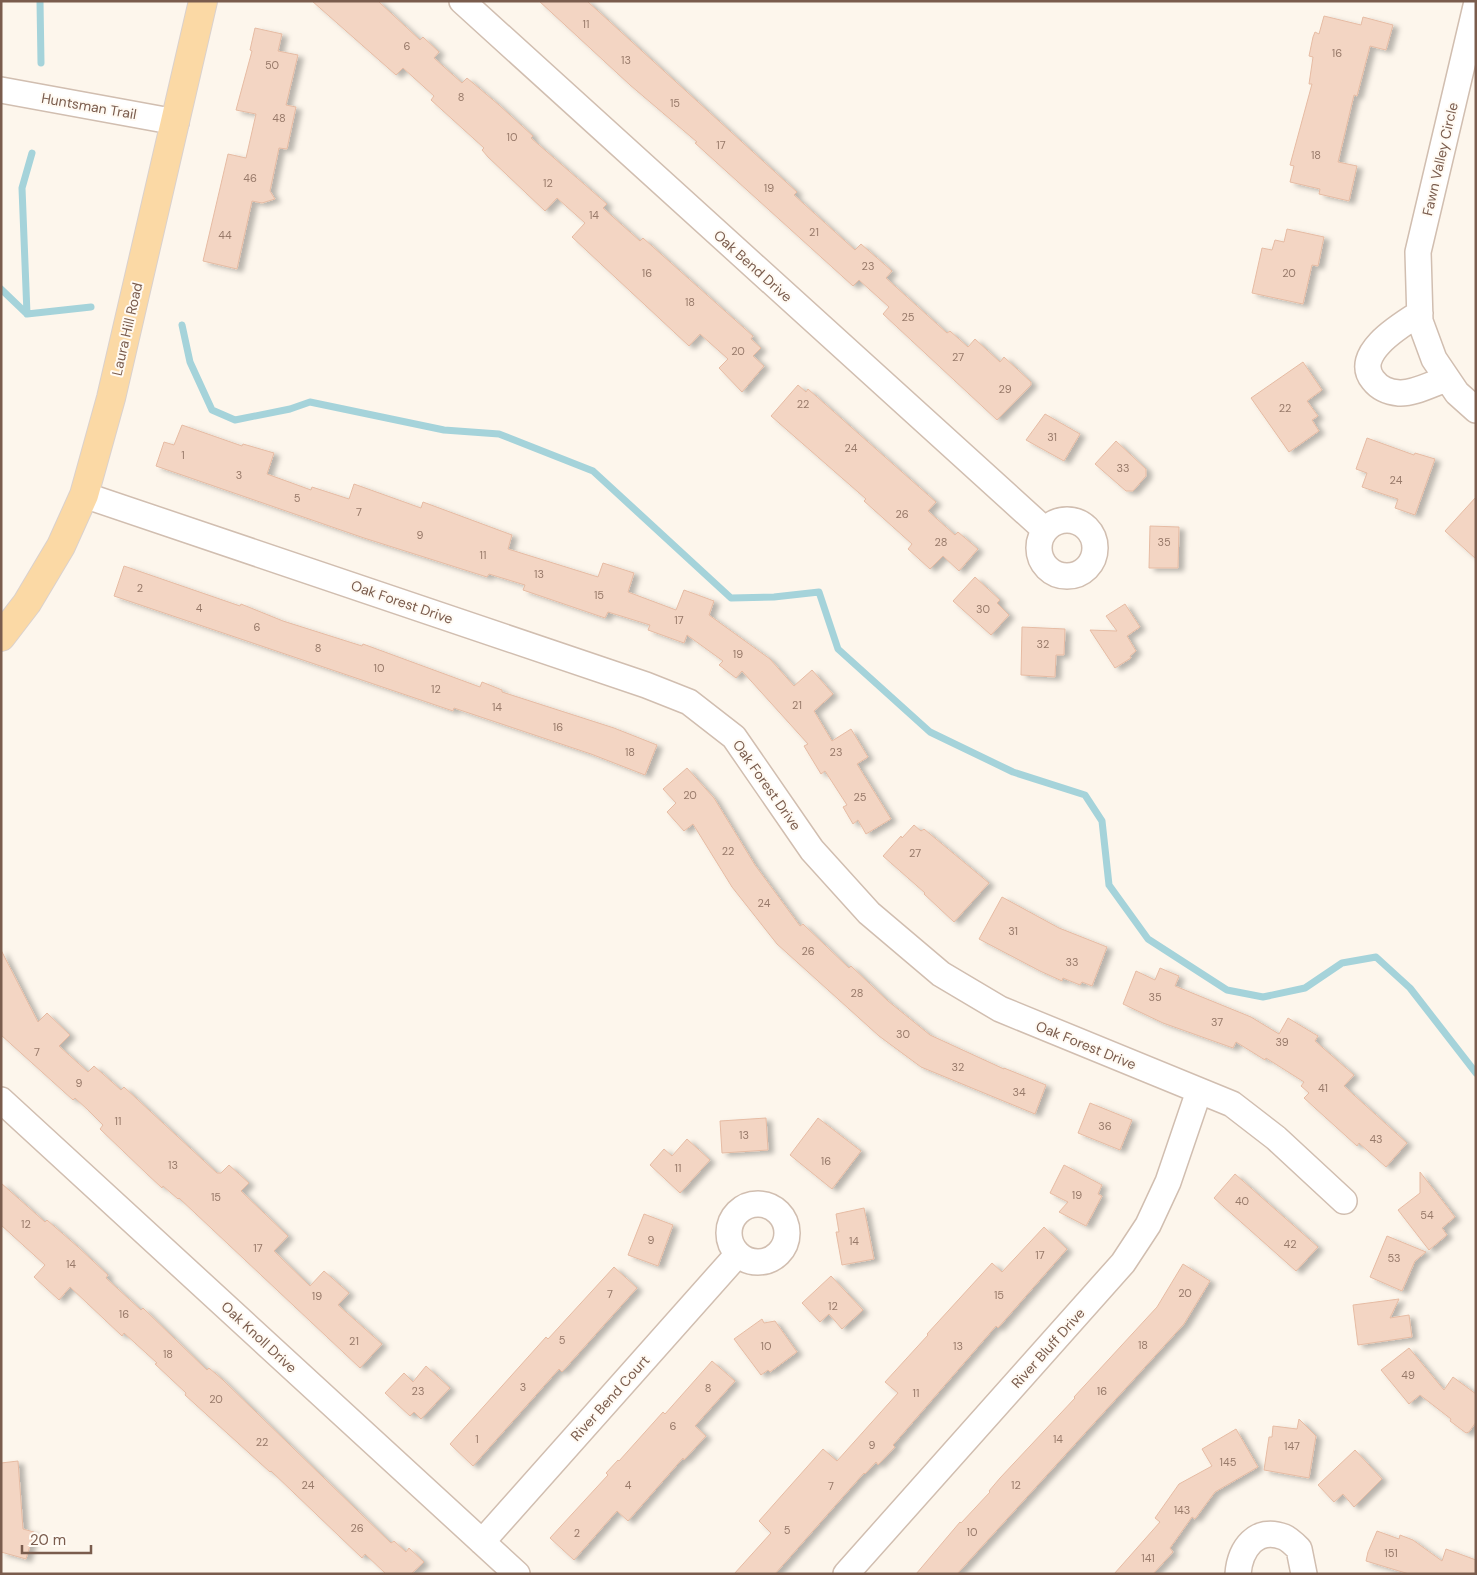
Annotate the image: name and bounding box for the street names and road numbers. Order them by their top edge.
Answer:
street label: Huntsman Trail [40,89,138,123]
street label: Fawn Valley Circle [1418,100,1462,218]
street label: Oak Bend Drive [710,226,796,306]
street label: Laura Hill Road [108,281,146,377]
street label: Oak Forest Drive [349,576,455,628]
street label: Oak Forest Drive [729,736,805,834]
street label: Oak Forest Drive [1033,1017,1139,1073]
street label: Oak Knoll Drive [217,1297,301,1377]
street label: River Bluff Drive [1007,1304,1089,1392]
street label: River Bend Court [567,1351,653,1445]

